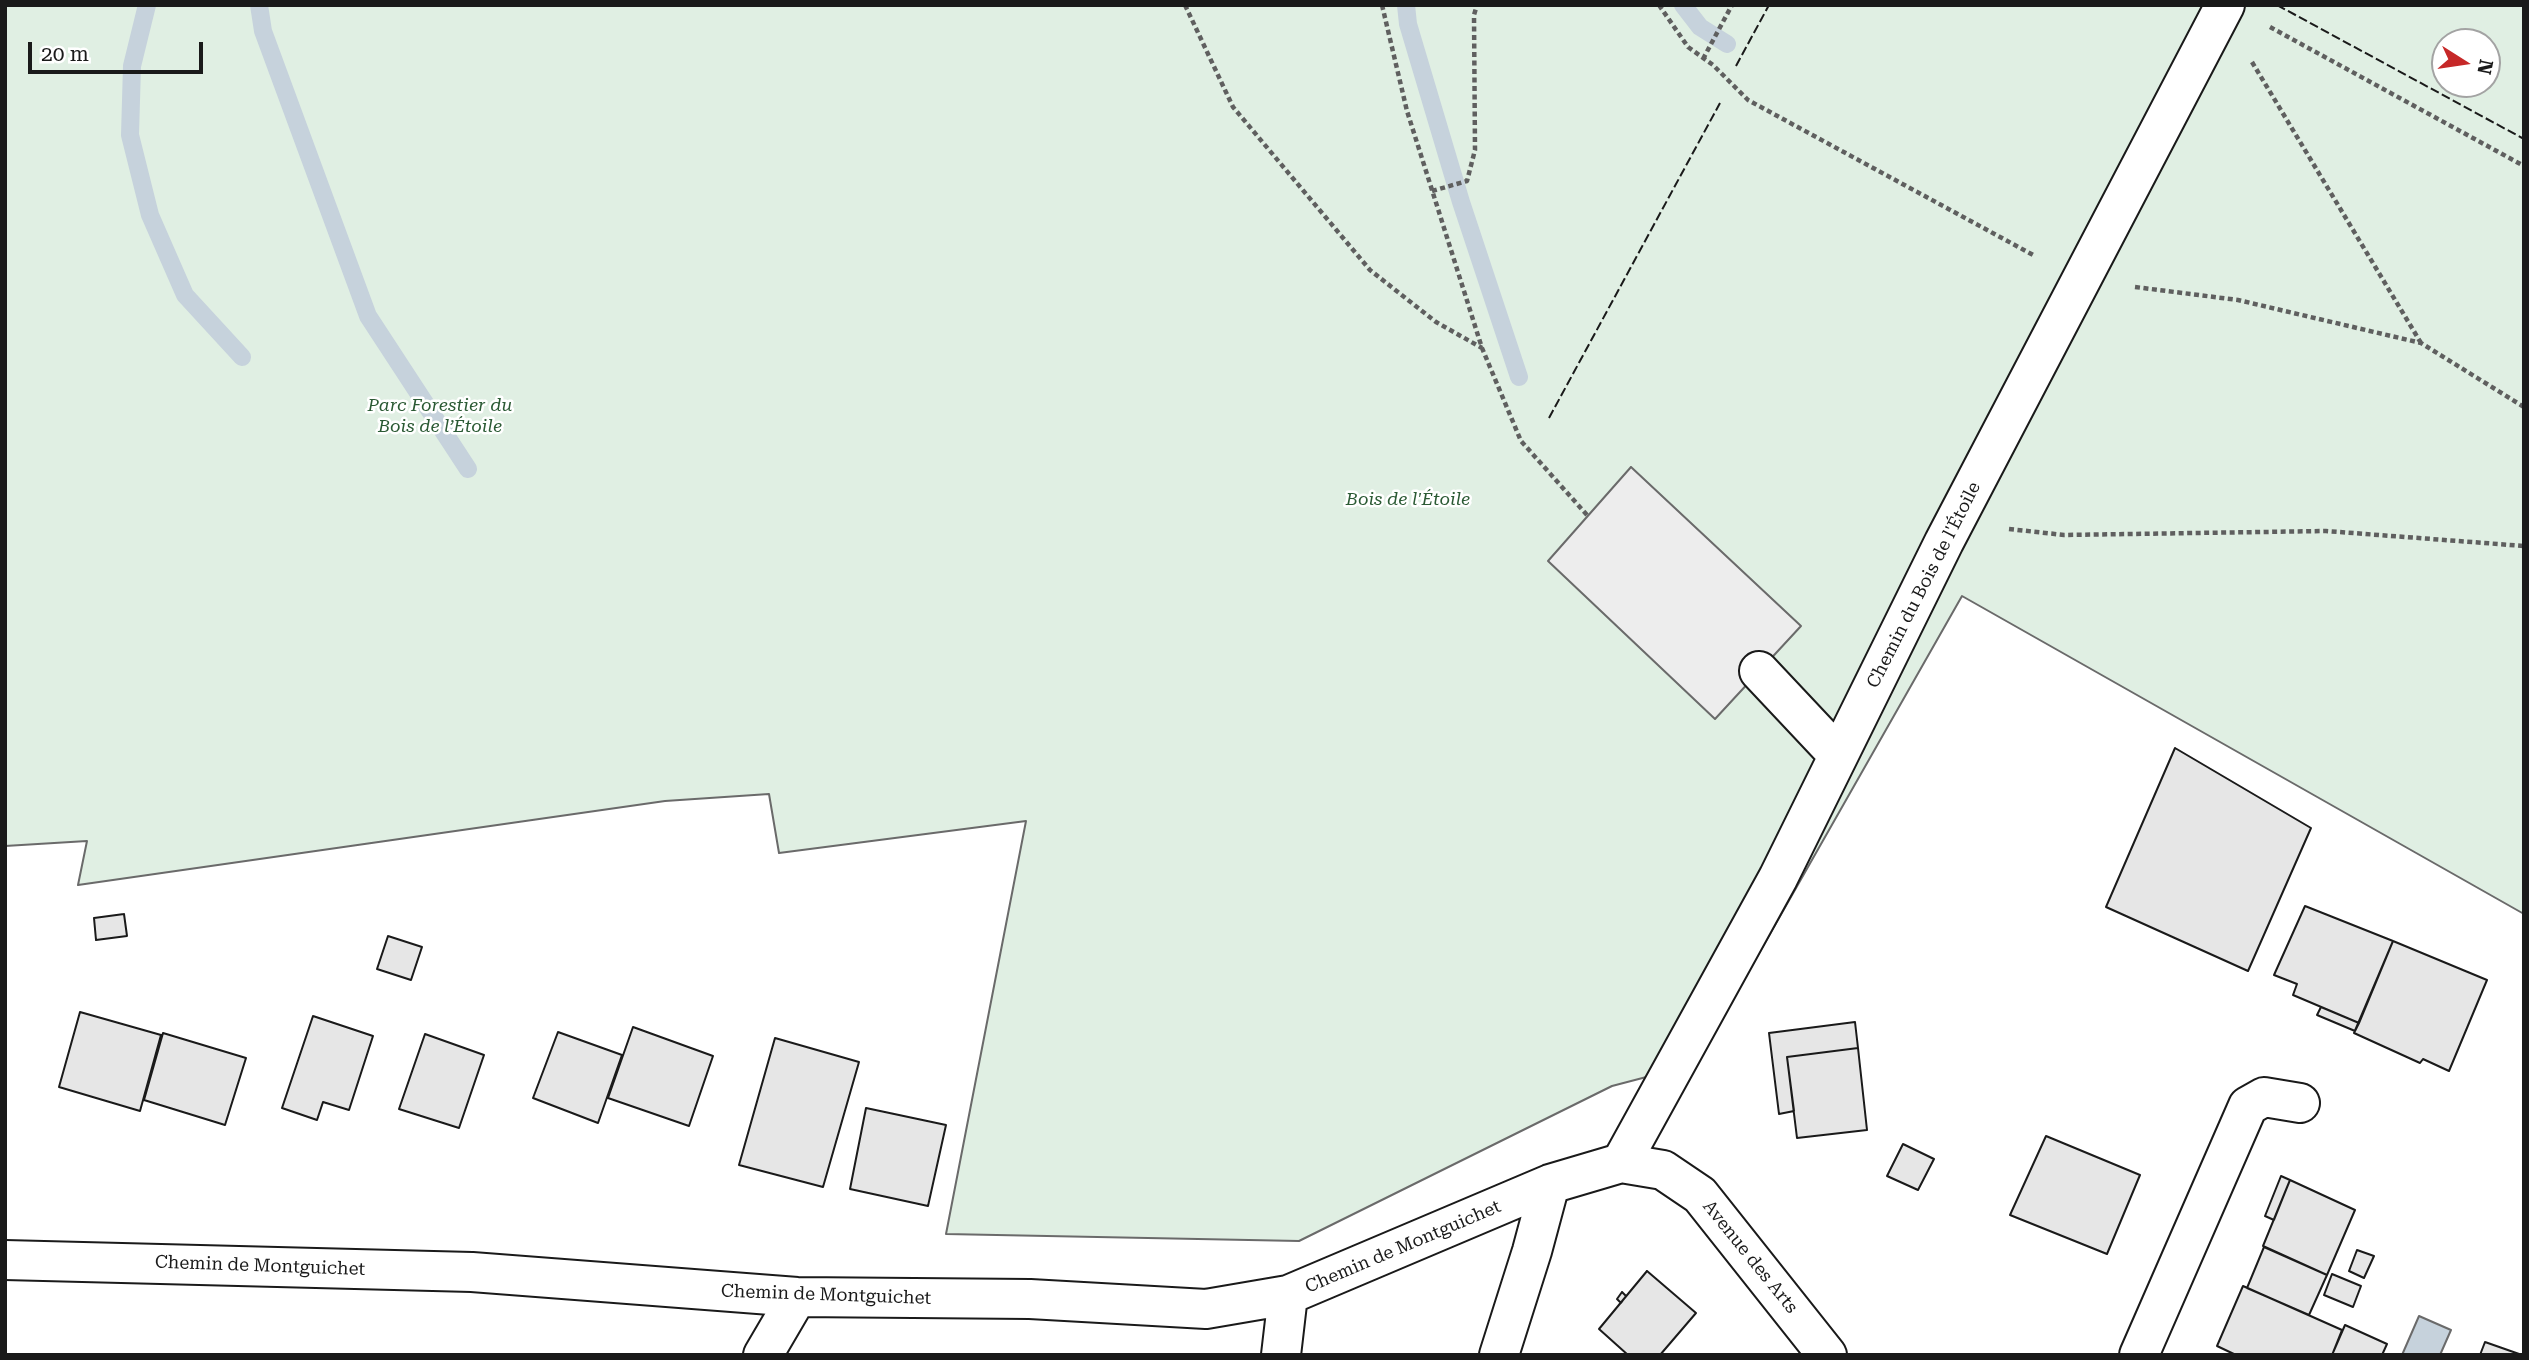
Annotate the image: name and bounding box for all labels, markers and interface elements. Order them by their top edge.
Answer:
scale bar [32,28,206,72]
north arrow [2431,28,2501,98]
text: 20 m [41,42,89,66]
text: N [2472,57,2498,77]
park label: Parc Forestier du Bois de l’Étoile [368,395,512,438]
street label: Chemin du Bois de l'Étoile [1863,478,1985,692]
park label: Bois de l'Étoile [1346,489,1470,511]
street label: Chemin de Montguichet [1302,1196,1504,1298]
street label: Avenue des Arts [1698,1196,1802,1318]
street label: Chemin de Montguichet [154,1252,366,1280]
street label: Chemin de Montguichet [720,1281,932,1309]

